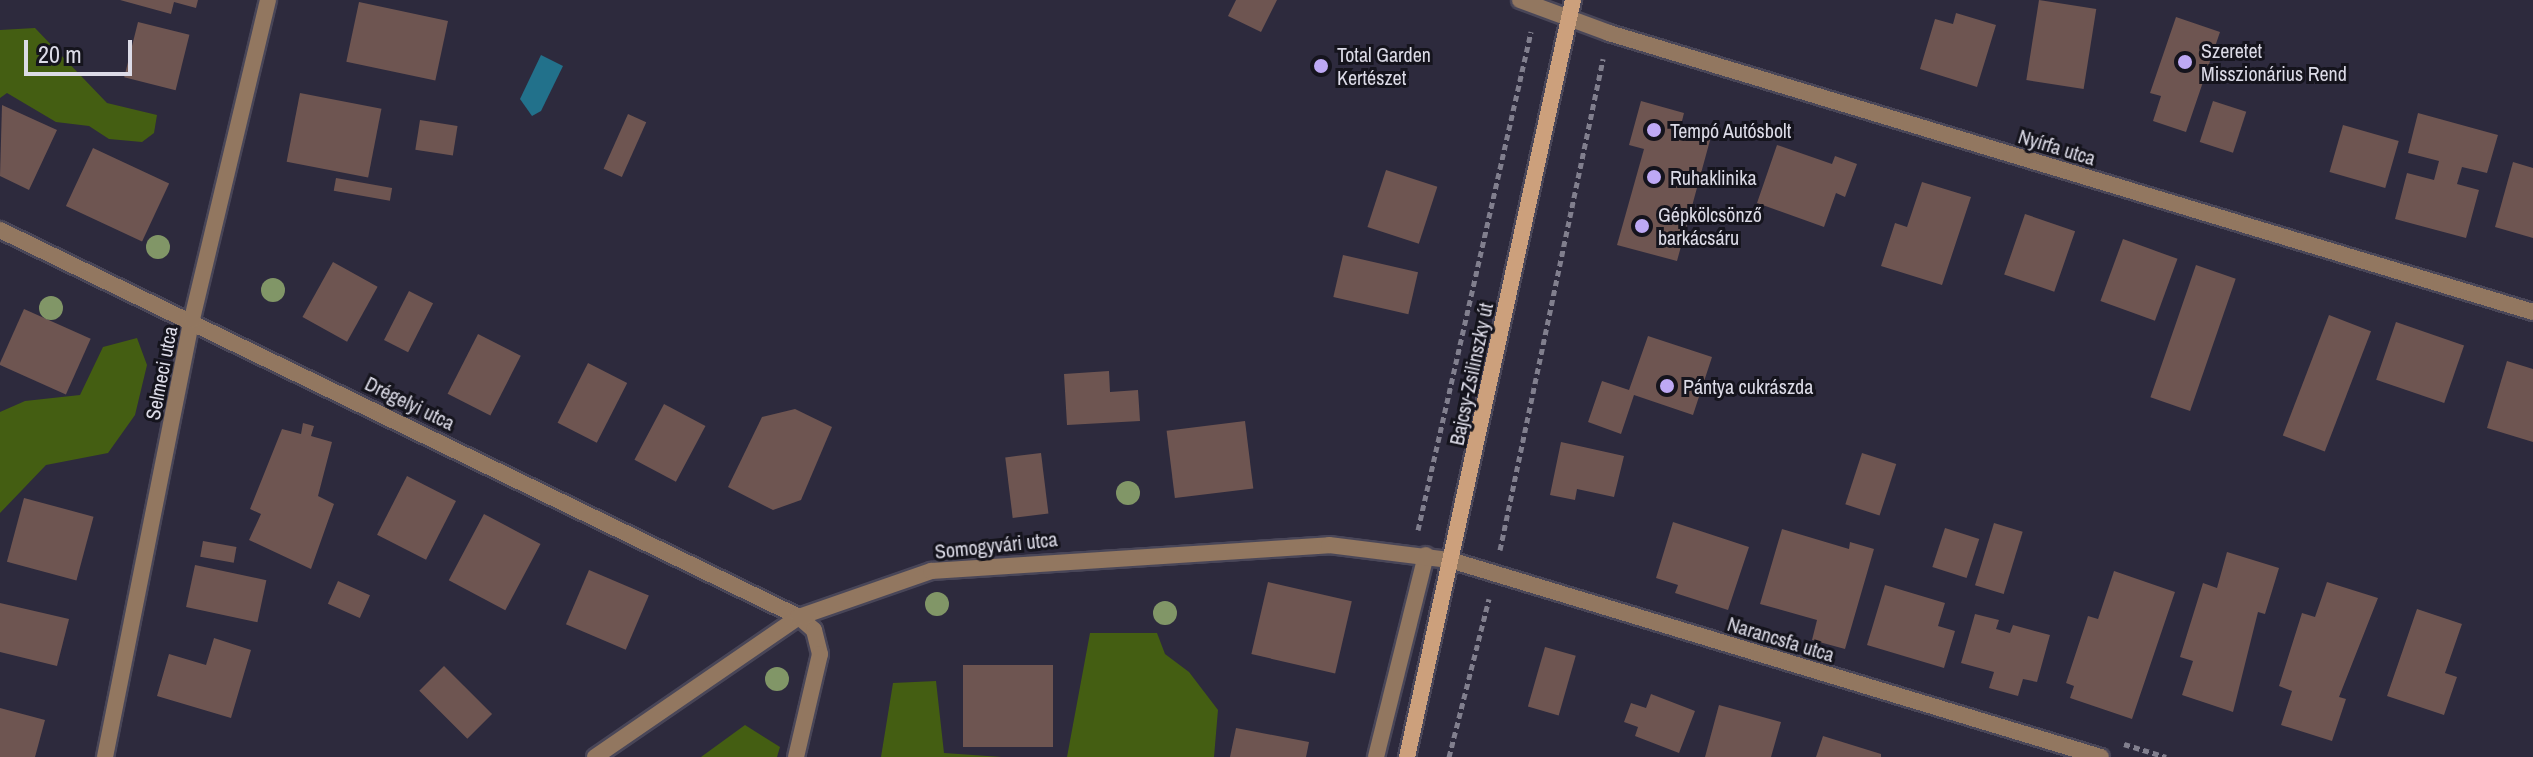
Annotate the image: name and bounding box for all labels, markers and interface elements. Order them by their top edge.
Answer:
scale bar [28,24,136,74]
text: 20 m [38,38,82,70]
place label: Szeretet Misszionárius Rend [2201,38,2347,85]
place label: Total Garden Kertészet [1337,42,1431,89]
marker: Szeretet Misszionárius Rend [2176,53,2194,71]
marker: Total Garden Kertészet [1312,57,1330,75]
place label: Tempó Autósbolt [1670,118,1792,142]
marker: Tempó Autósbolt [1645,121,1663,139]
street label: Nyírfa utca [2016,124,2098,170]
place label: Ruhaklinika [1670,165,1757,189]
marker: Ruhaklinika [1645,168,1663,186]
place label: Gépkölcsönző barkácsáru [1658,202,1762,249]
marker: Gépkölcsönző barkácsáru [1633,217,1651,235]
street label: Bajcsy-Zsilinszky út [1444,301,1498,447]
street label: Selmeci utca [140,324,182,422]
street label: Drégelyi utca [361,371,459,435]
place label: Pántya cukrászda [1683,374,1813,398]
marker: Pántya cukrászda [1658,377,1676,395]
street label: Somogyvári utca [934,527,1058,563]
street label: Narancsfa utca [1725,611,1837,667]

